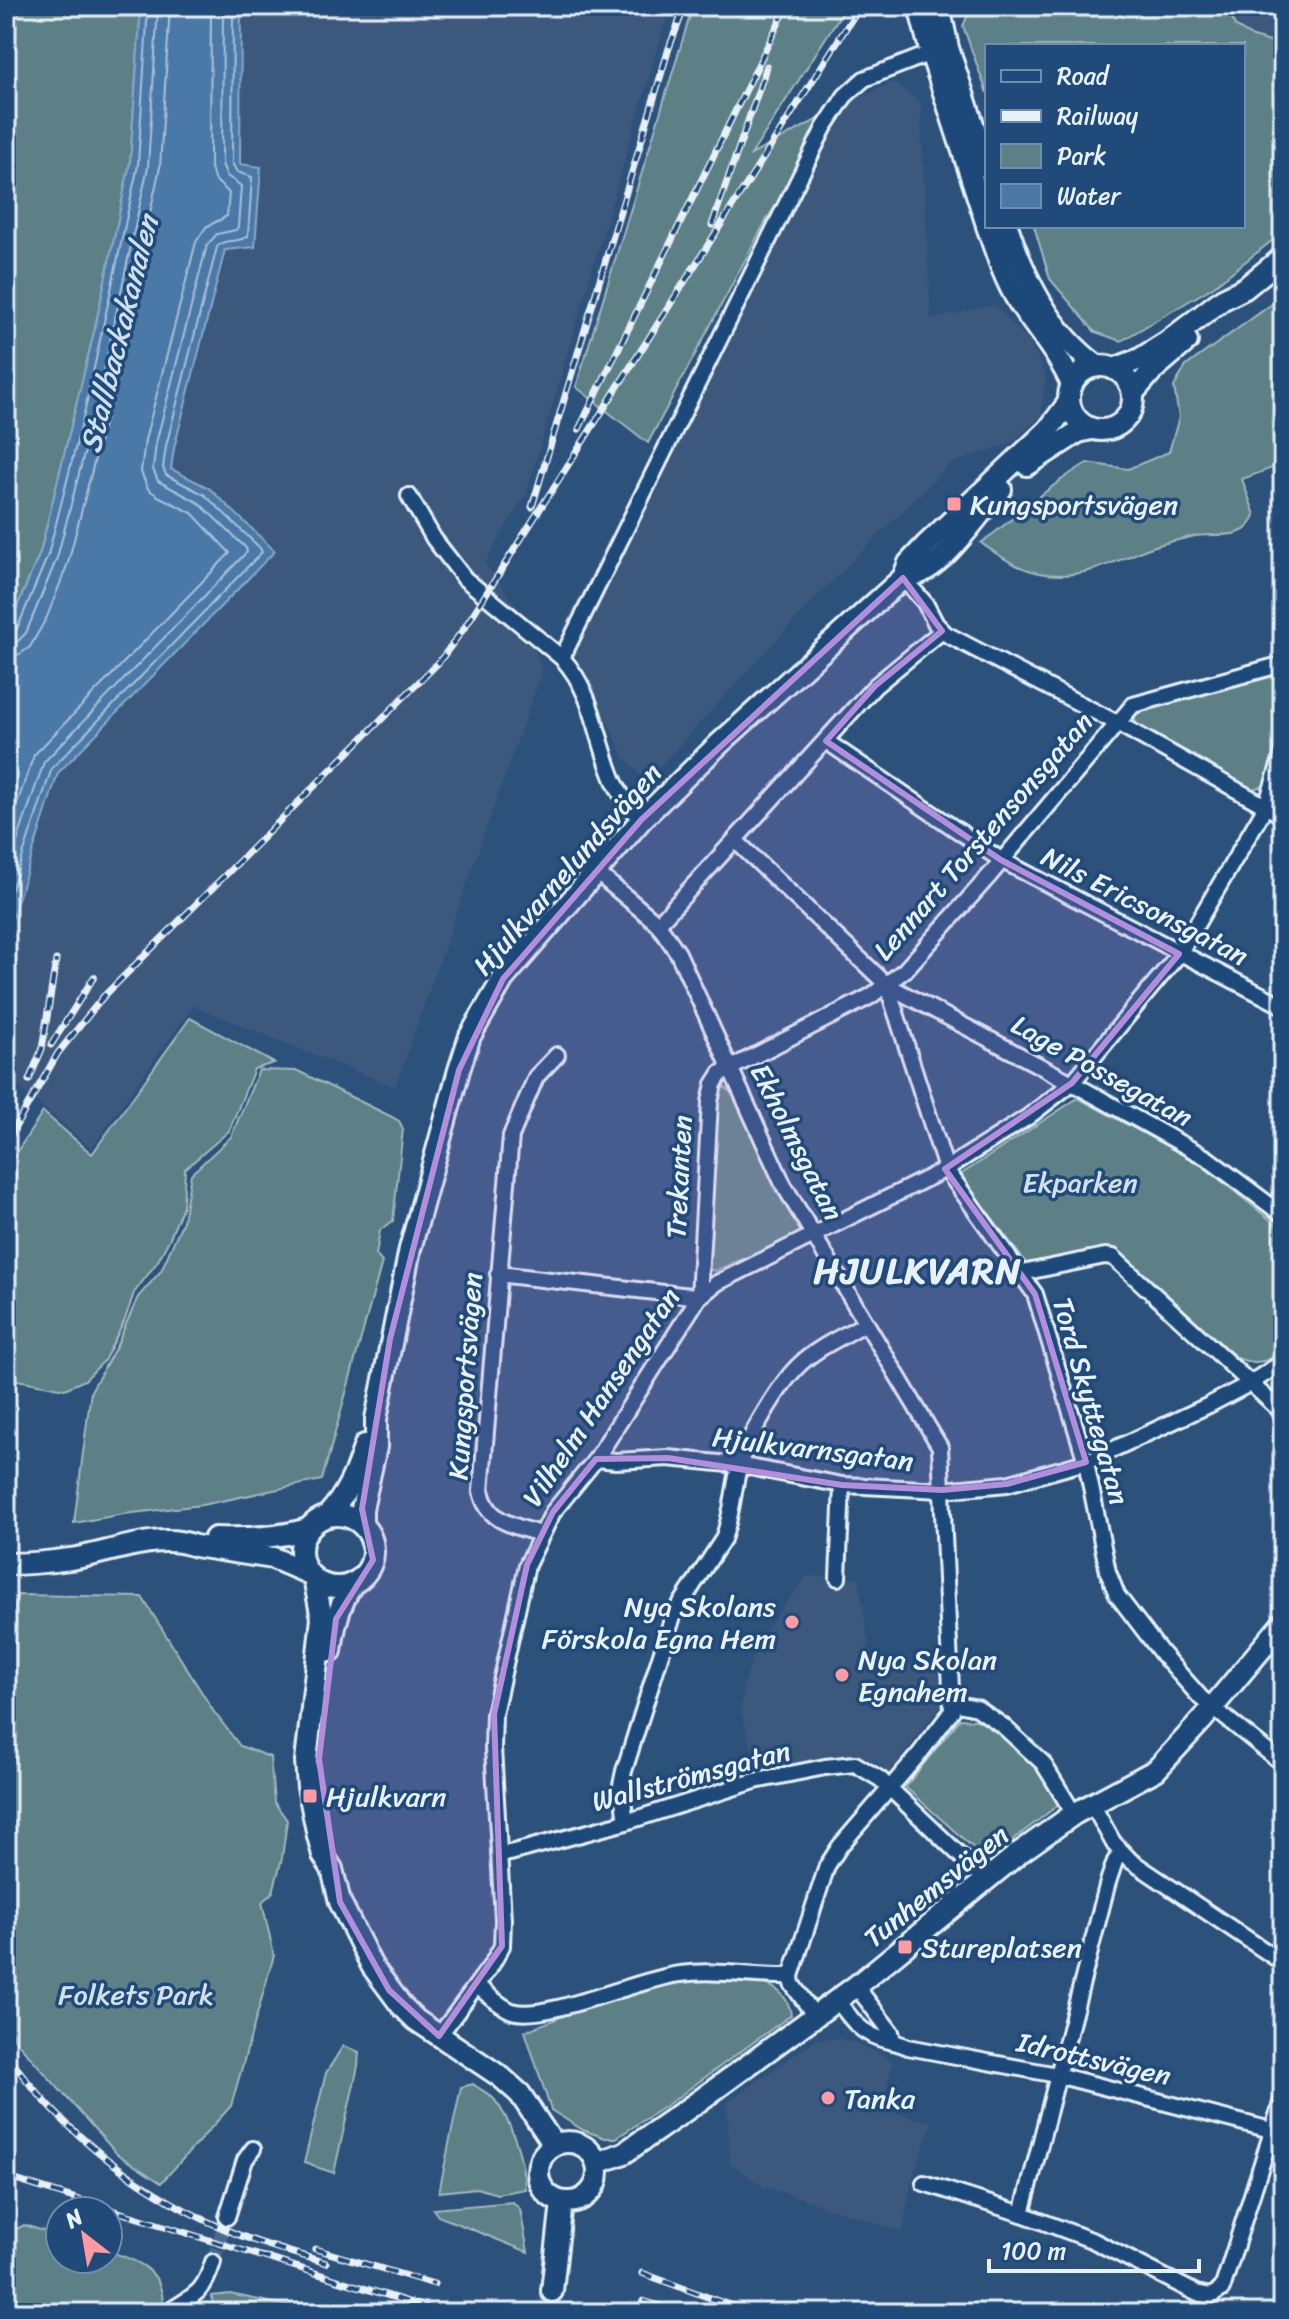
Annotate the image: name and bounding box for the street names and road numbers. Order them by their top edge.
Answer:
street label: Lennart Torstensonsgatan [860,700,1106,972]
street label: Hjulkvarnelundsvägen [460,751,674,987]
street label: Nils Ericsonsgatan [1033,833,1257,979]
street label: Lage Possegatan [1002,1001,1202,1141]
street label: Ekholmsgatan [736,1055,858,1229]
street label: Trekanten [651,1114,707,1240]
street label: Kungsportsvägen [433,1270,497,1482]
street label: Vilhelm Hansengatan [509,1277,693,1517]
street label: Tord Skyttegatan [1038,1291,1144,1511]
street label: Hjulkvarnsgatan [710,1412,916,1486]
street label: Wallströmsgatan [586,1726,796,1826]
street label: Tunhemsvägen [852,1811,1020,1961]
street label: Idrottsvägen [1011,2017,1176,2101]

